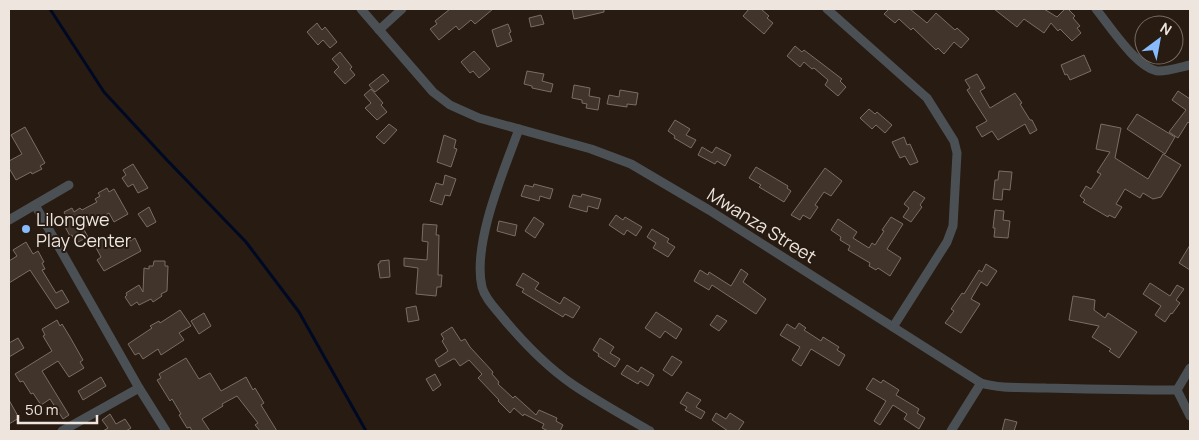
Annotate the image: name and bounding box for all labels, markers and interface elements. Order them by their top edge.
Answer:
north arrow [1134,15,1184,65]
text: N [1157,18,1175,39]
street label: Mwanza Street [703,182,821,268]
place label: Lilongwe Play Center [36,207,132,252]
marker: Lilongwe Play Center [20,223,32,235]
scale bar [18,392,96,424]
text: 50 m [25,399,59,420]

